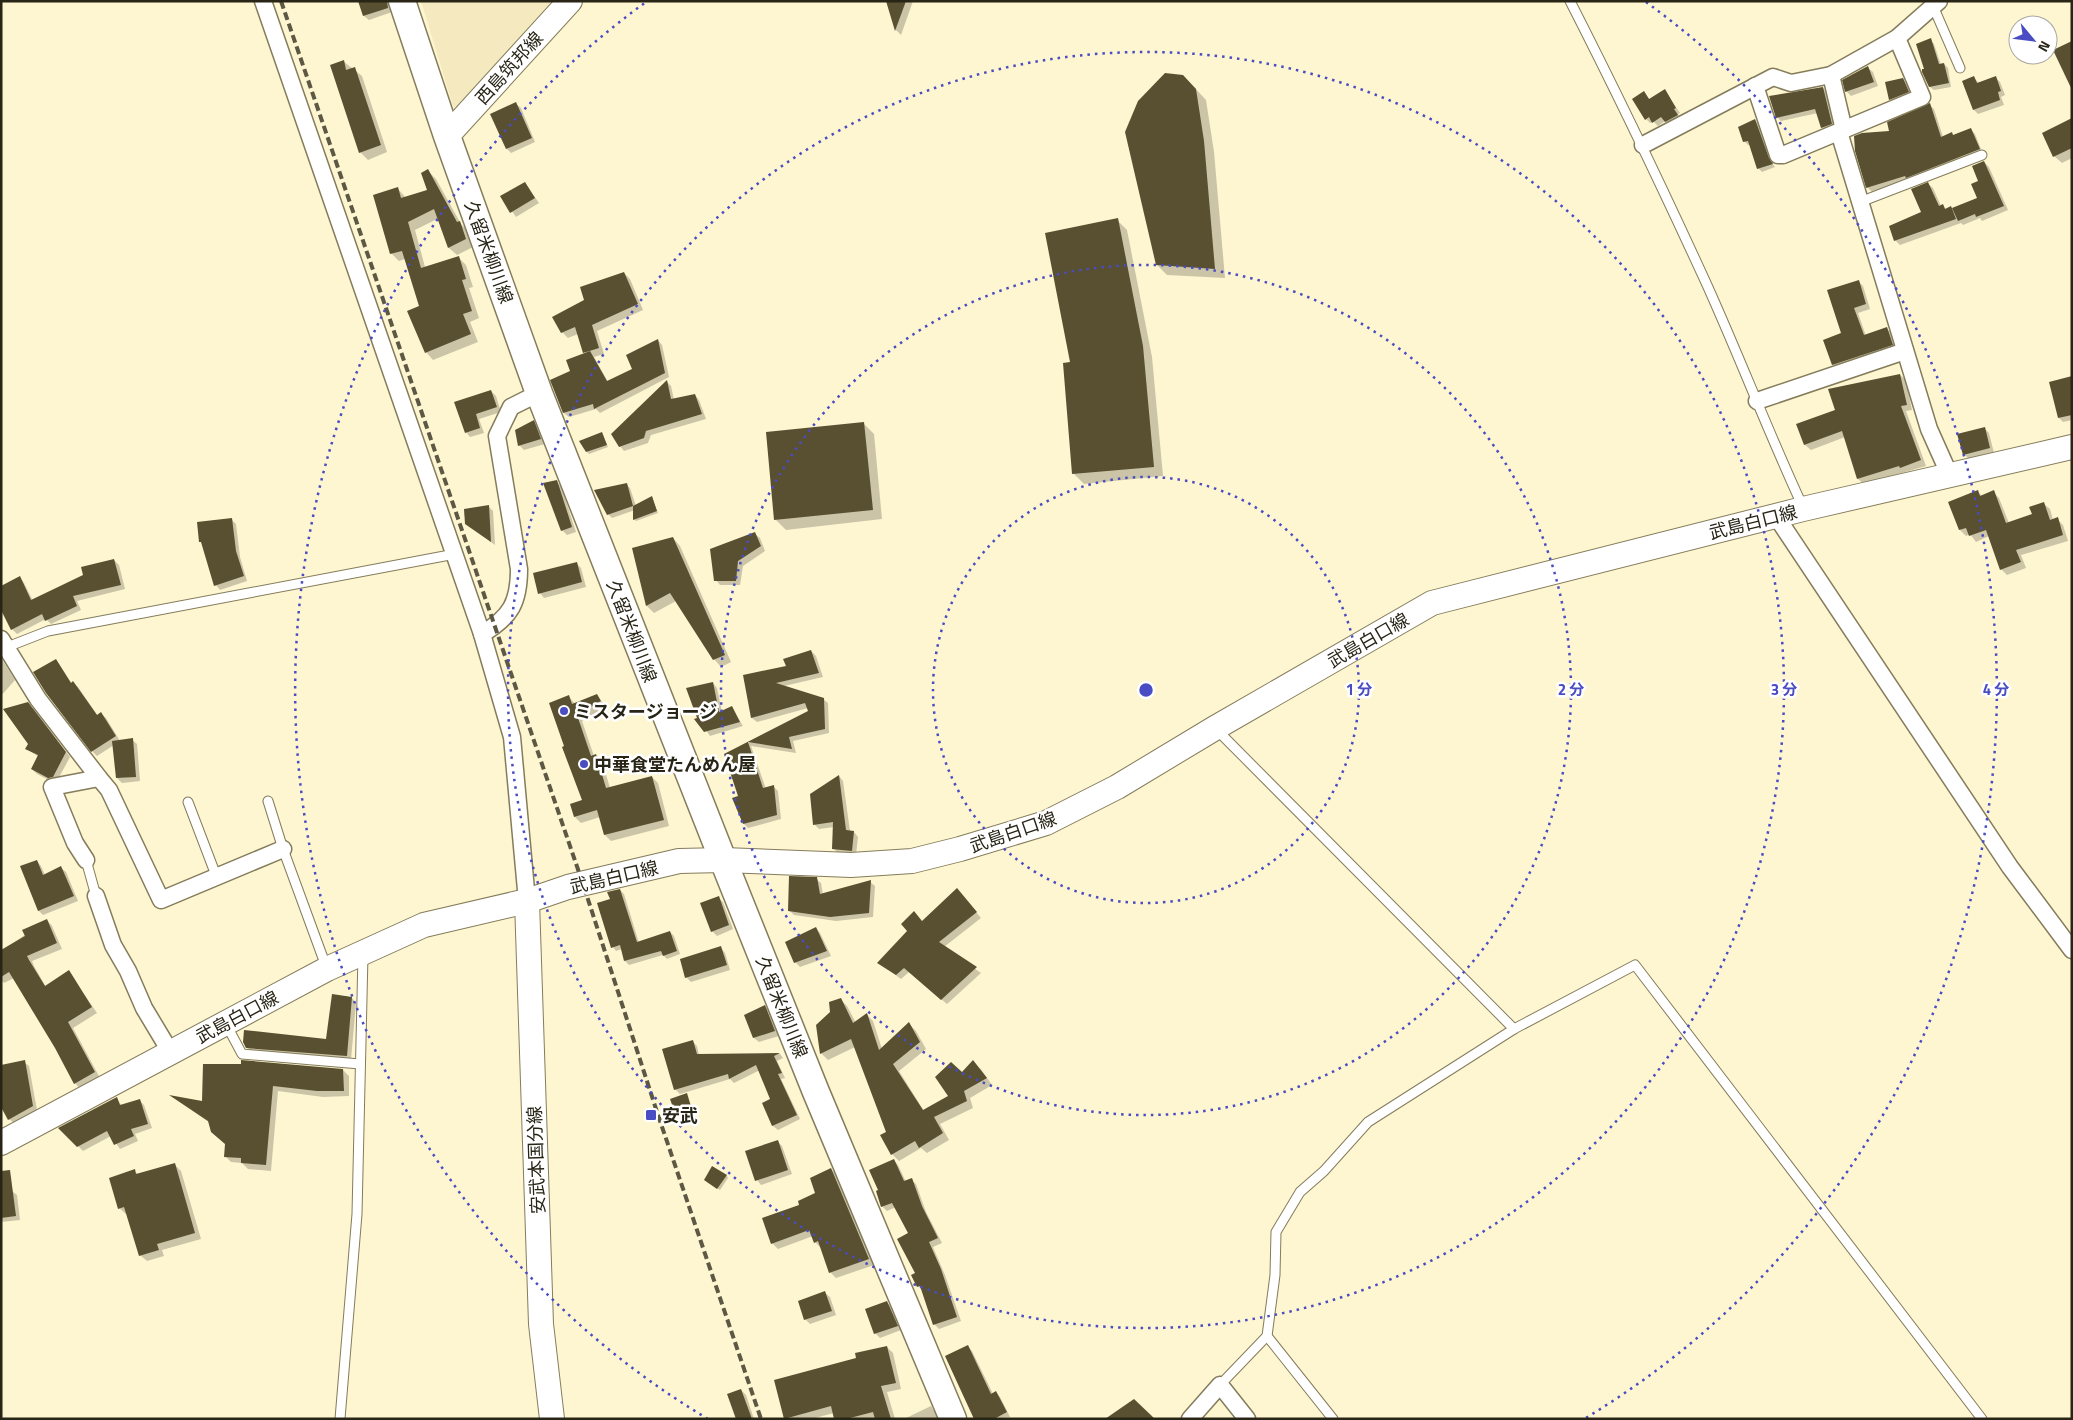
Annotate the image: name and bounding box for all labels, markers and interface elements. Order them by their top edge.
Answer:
north arrow [2008,15,2058,65]
street label: 西島筑邦線 [469,26,549,110]
text: N [2033,37,2056,56]
street label: 久留米柳川線 [458,197,520,307]
street label: 武島白口線 [1706,498,1800,546]
street label: 久留米柳川線 [600,576,664,686]
street label: 武島白口線 [1322,606,1414,674]
text: 1 分 [1346,678,1372,701]
text: 2 分 [1558,678,1584,701]
text: 3 分 [1771,678,1797,701]
text: 4 分 [1983,678,2009,701]
centre of rings [1137,681,1155,699]
place label: ミスタージョージ [574,698,717,725]
marker: ミスタージョージ [558,705,570,717]
place label: 中華食堂たんめん屋 [594,751,756,778]
marker: 中華食堂たんめん屋 [578,758,590,770]
street label: 武島白口線 [966,805,1060,859]
street label: 武島白口線 [567,854,661,900]
street label: 久留米柳川線 [749,952,815,1062]
street label: 武島白口線 [191,984,283,1050]
place label: 安武 [662,1102,698,1129]
street label: 安武本国分線 [521,1106,551,1214]
marker: 安武 [644,1108,658,1122]

